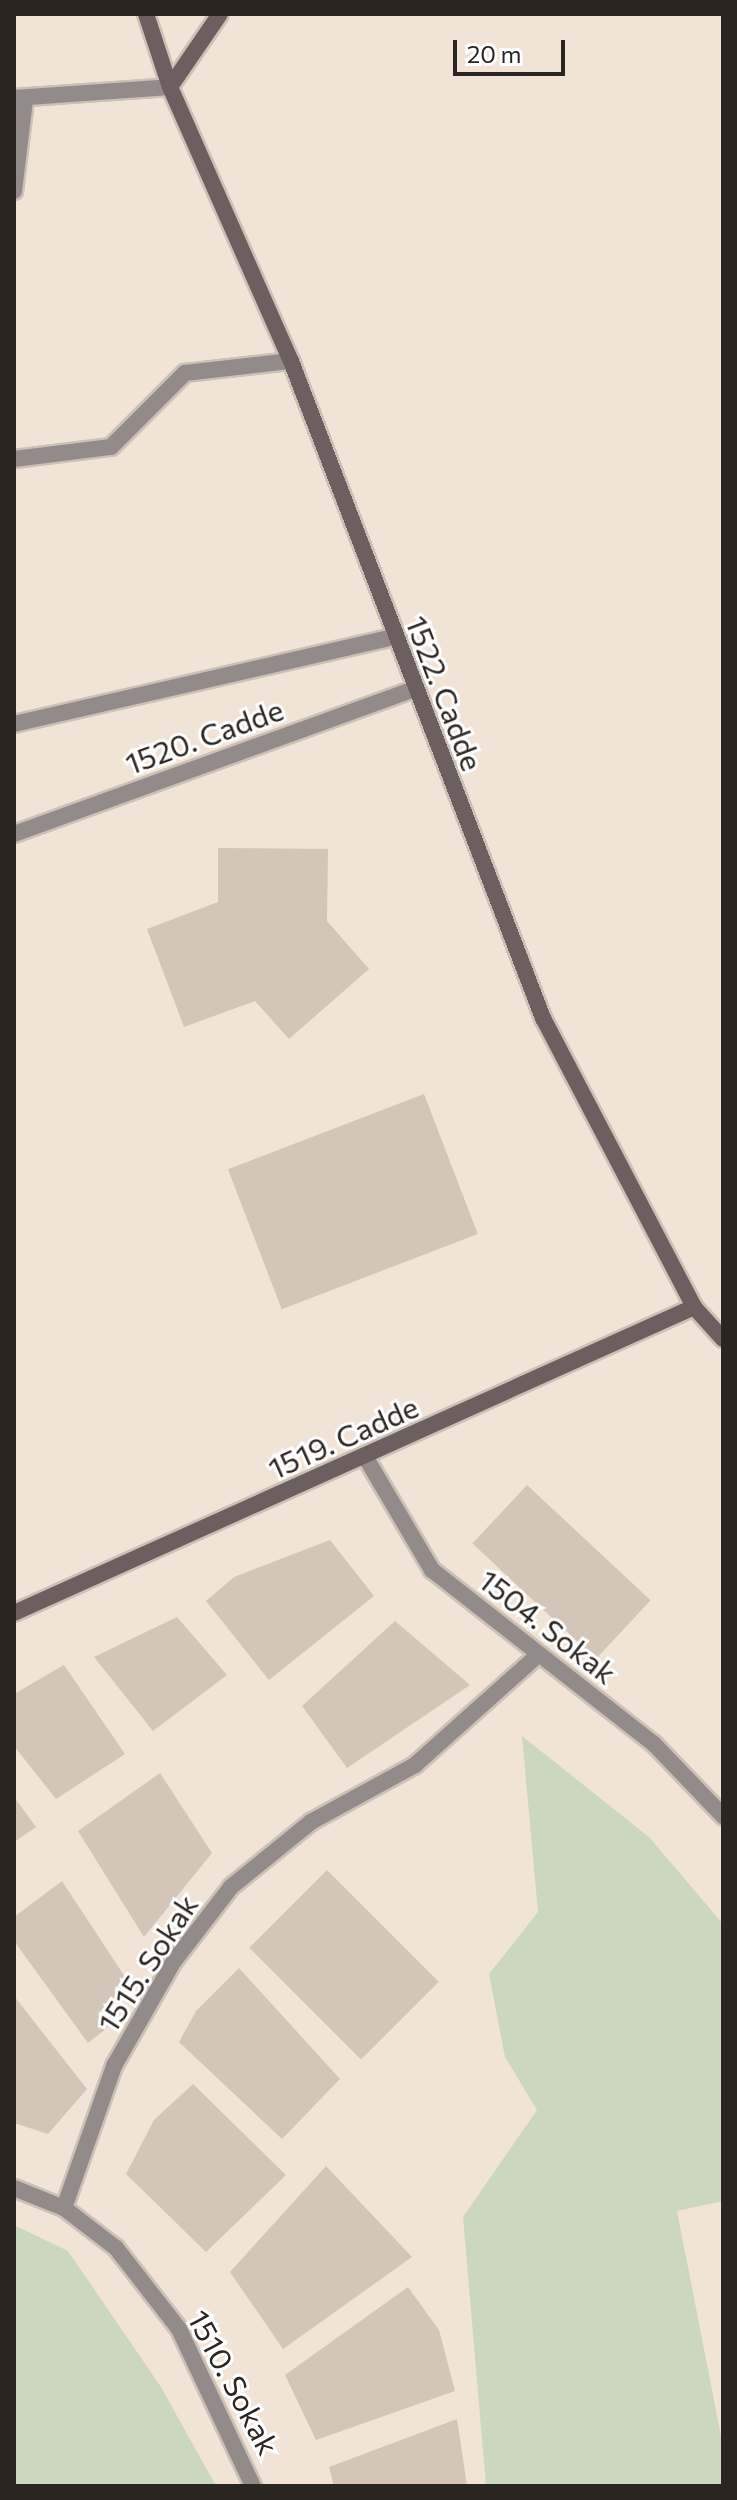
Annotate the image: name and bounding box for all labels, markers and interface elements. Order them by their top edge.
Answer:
scale bar [457,24,569,74]
text: 20 m [467,39,521,68]
street label: 1522. Cadde [399,611,491,775]
street label: 1520. Cadde [120,691,288,781]
street label: 1519. Cadde [263,1388,423,1486]
street label: 1504. Sokak [472,1561,624,1691]
street label: 1515. Sokak [89,1888,205,2038]
street label: 1510. Sokak [181,2304,287,2460]

